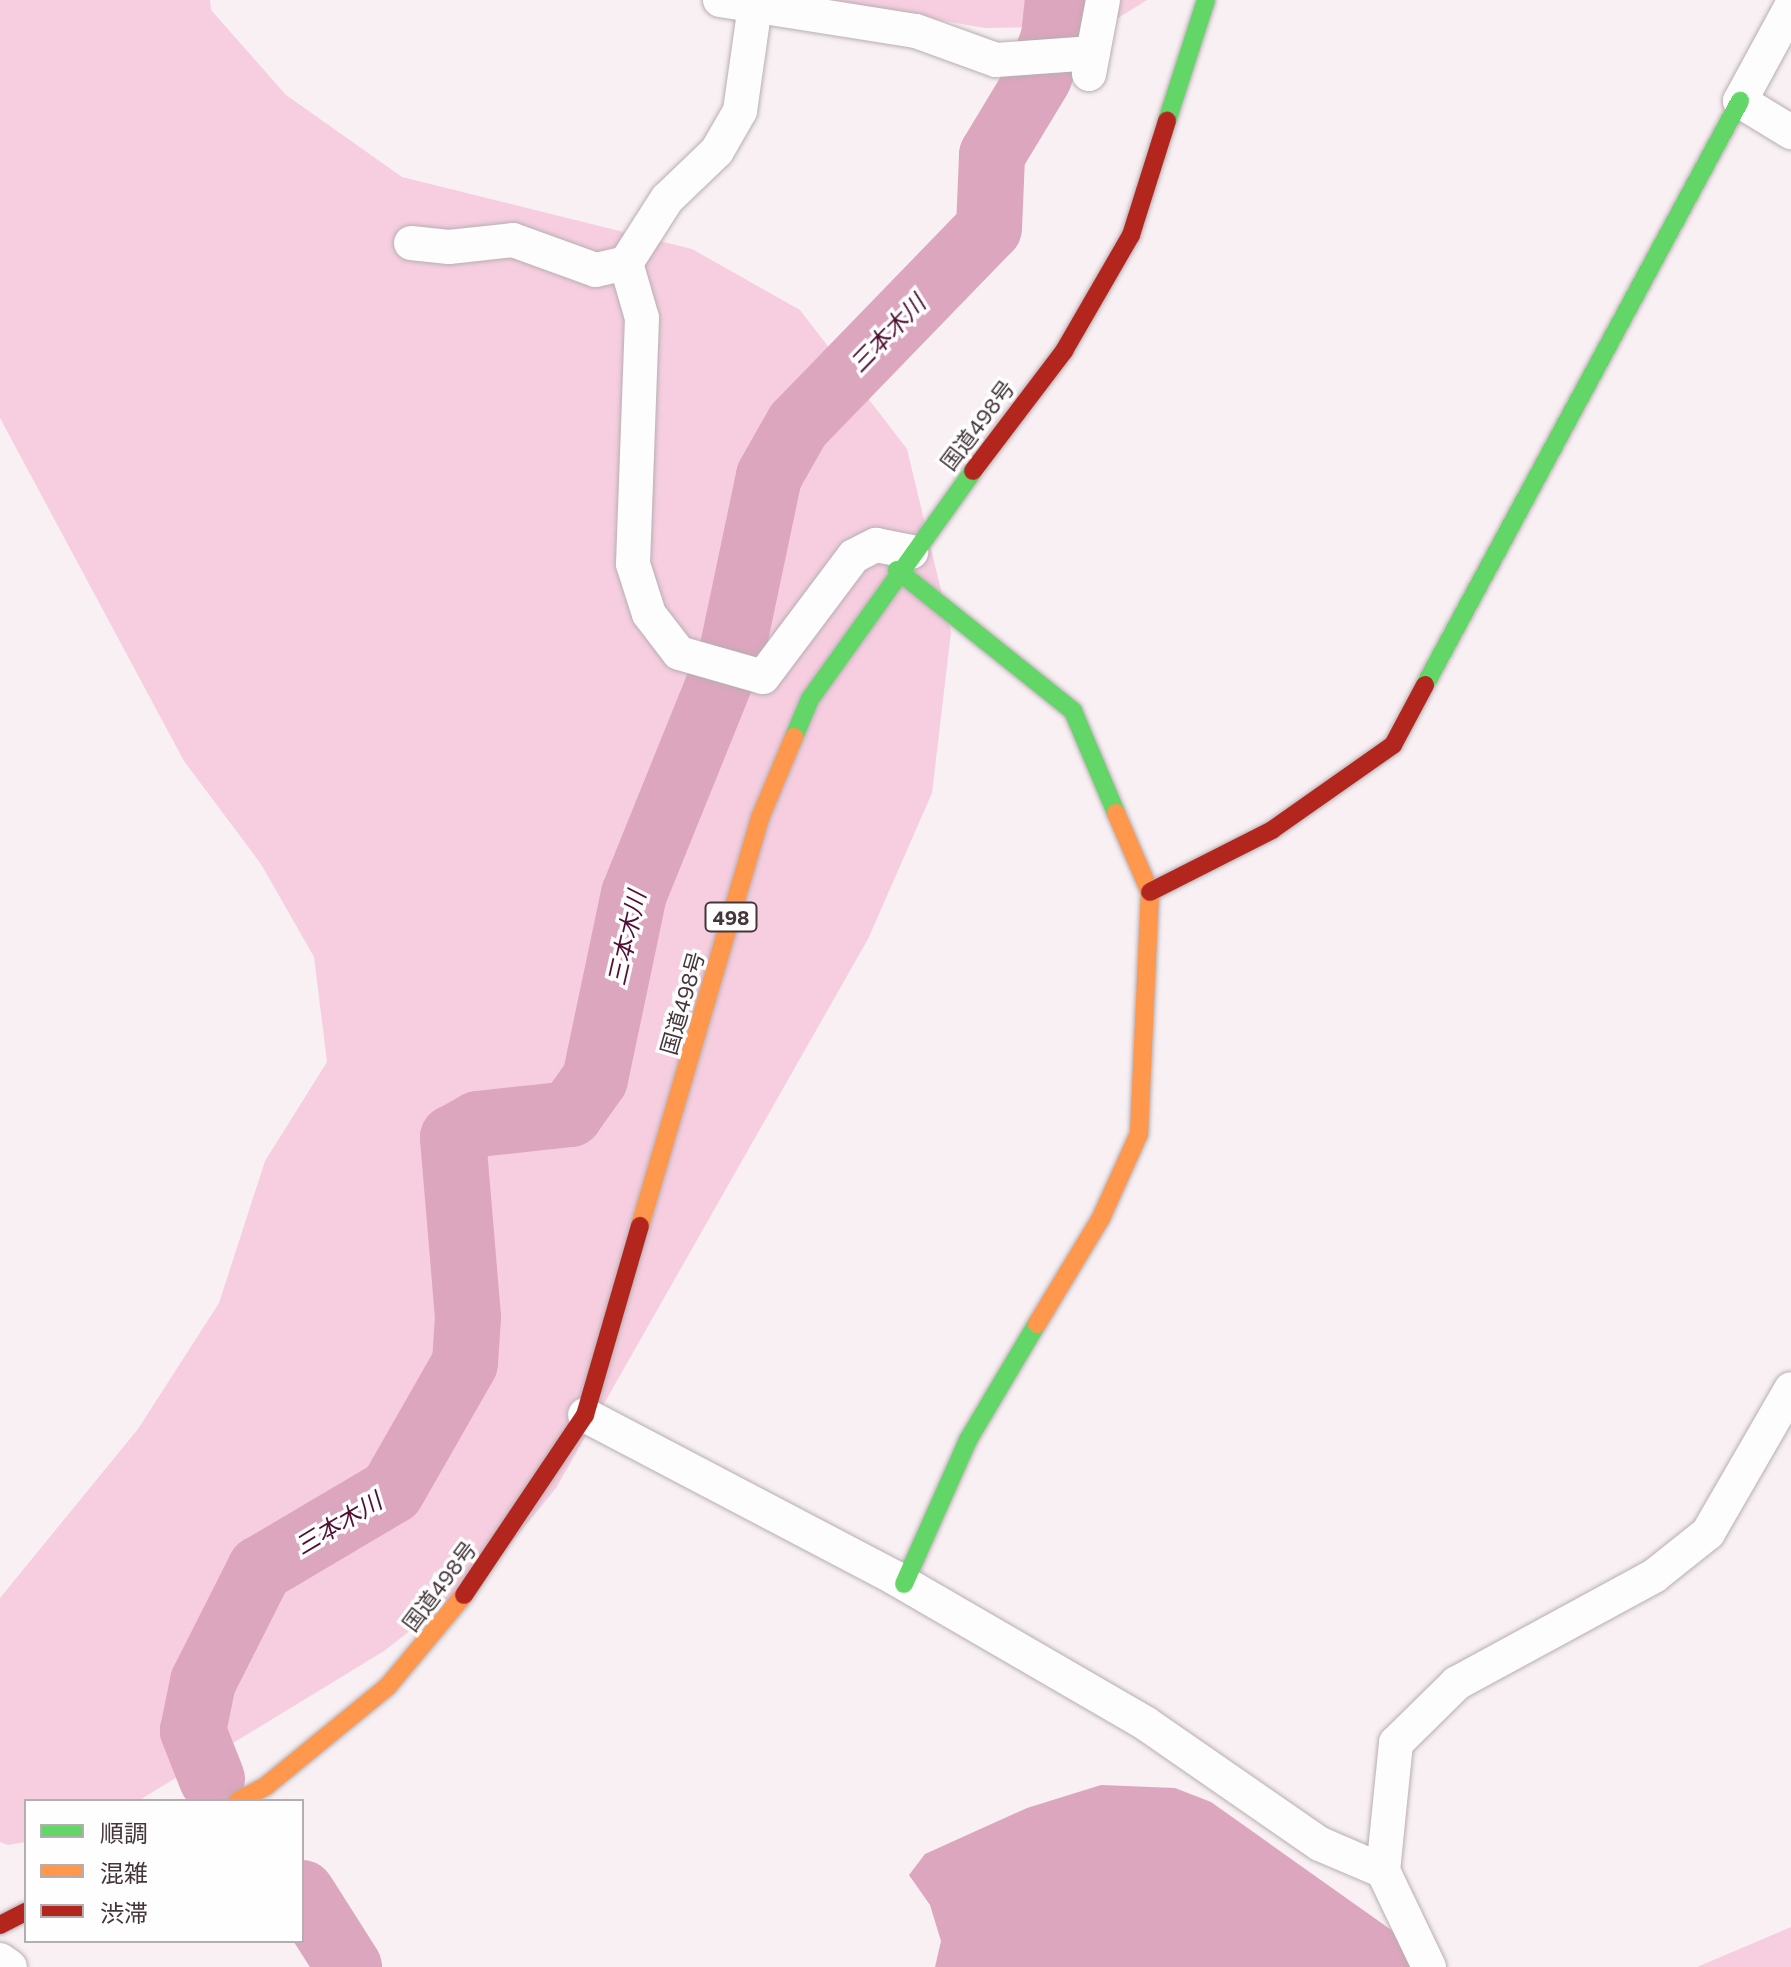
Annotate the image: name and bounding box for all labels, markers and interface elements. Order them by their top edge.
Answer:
water label: 三本木川 [843,288,931,378]
street label: 国道498号 [935,375,1019,475]
water label: 三本木川 [601,888,651,988]
road number: 498 [703,901,759,933]
street label: 国道498号 [655,948,709,1058]
water label: 三本木川 [289,1486,387,1560]
street label: 国道498号 [397,1536,481,1636]
legend [24,1799,304,1943]
text: 順調 [100,1818,148,1847]
text: 混雑 [100,1858,148,1887]
text: 渋滞 [100,1898,148,1927]

